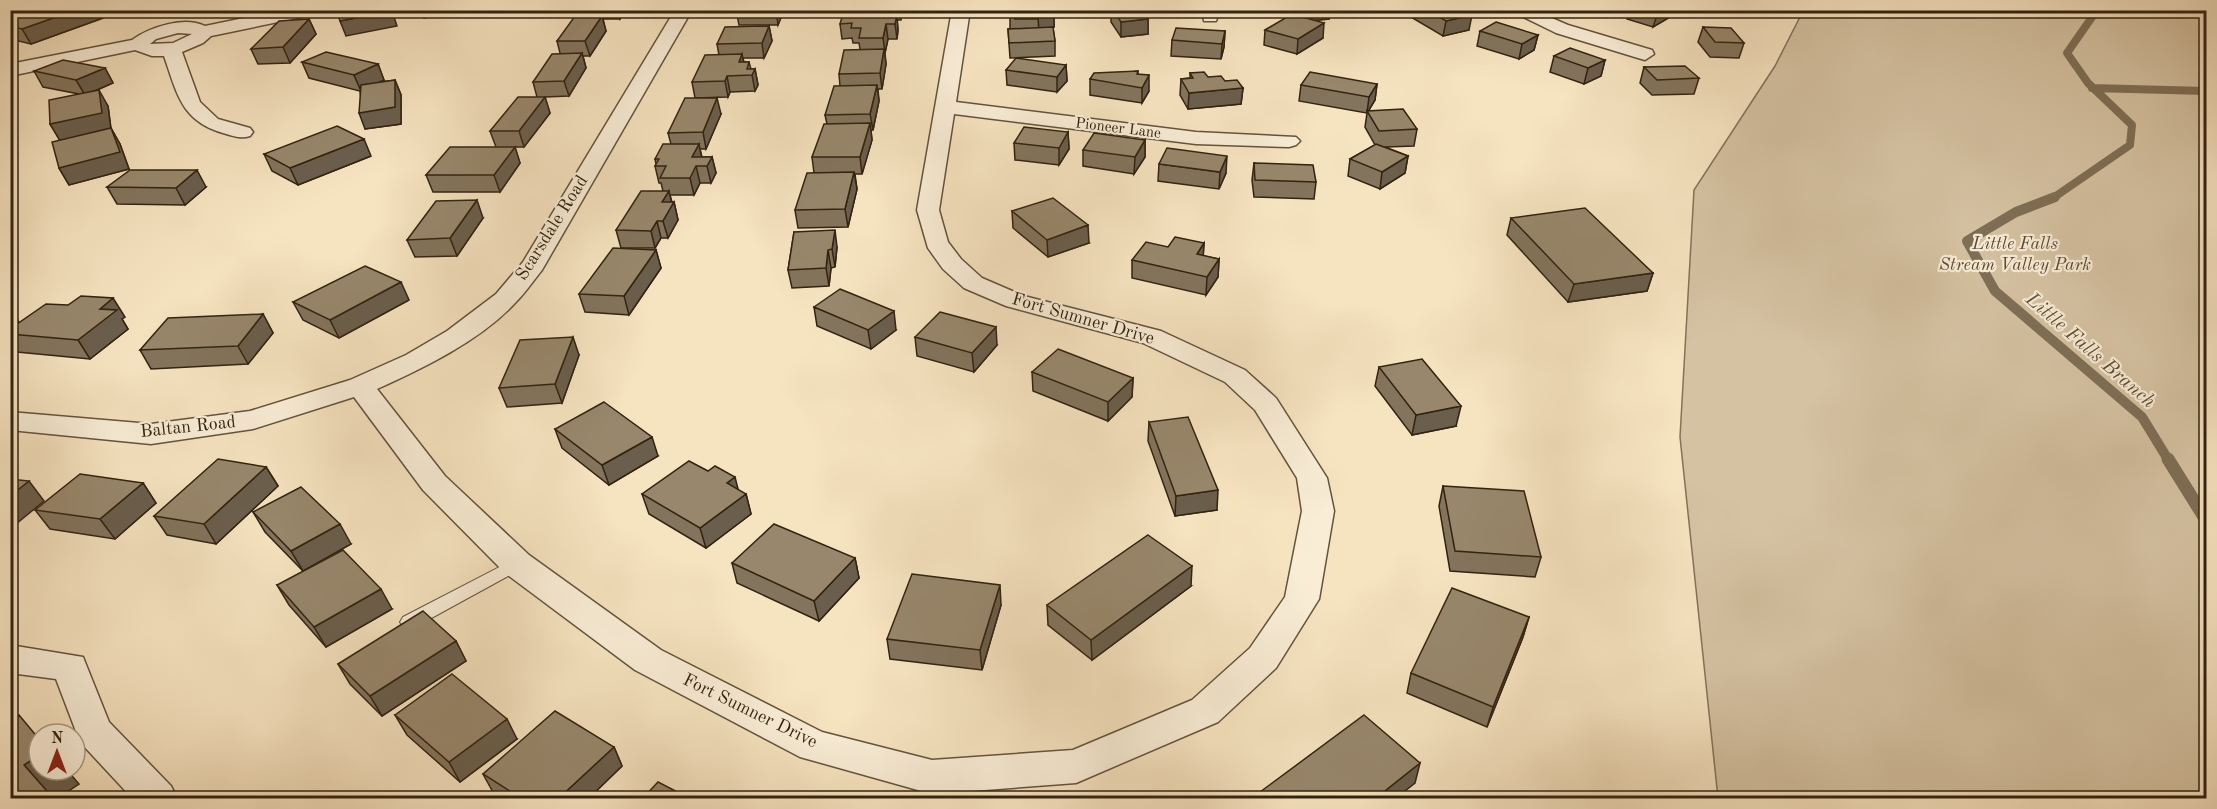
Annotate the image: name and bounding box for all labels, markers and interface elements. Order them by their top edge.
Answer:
street label: Pioneer Lane [1074,116,1162,142]
street label: Scarsdale Road [513,172,591,284]
park label: Little Falls Stream Valley Park [1939,235,2091,274]
water label: Little Falls Branch [2021,289,2159,413]
street label: Fort Sumner Drive [1010,290,1156,348]
street label: Baltan Road [139,413,237,441]
street label: Fort Sumner Drive [680,671,820,751]
north arrow [27,722,87,782]
text: N [51,731,64,747]

